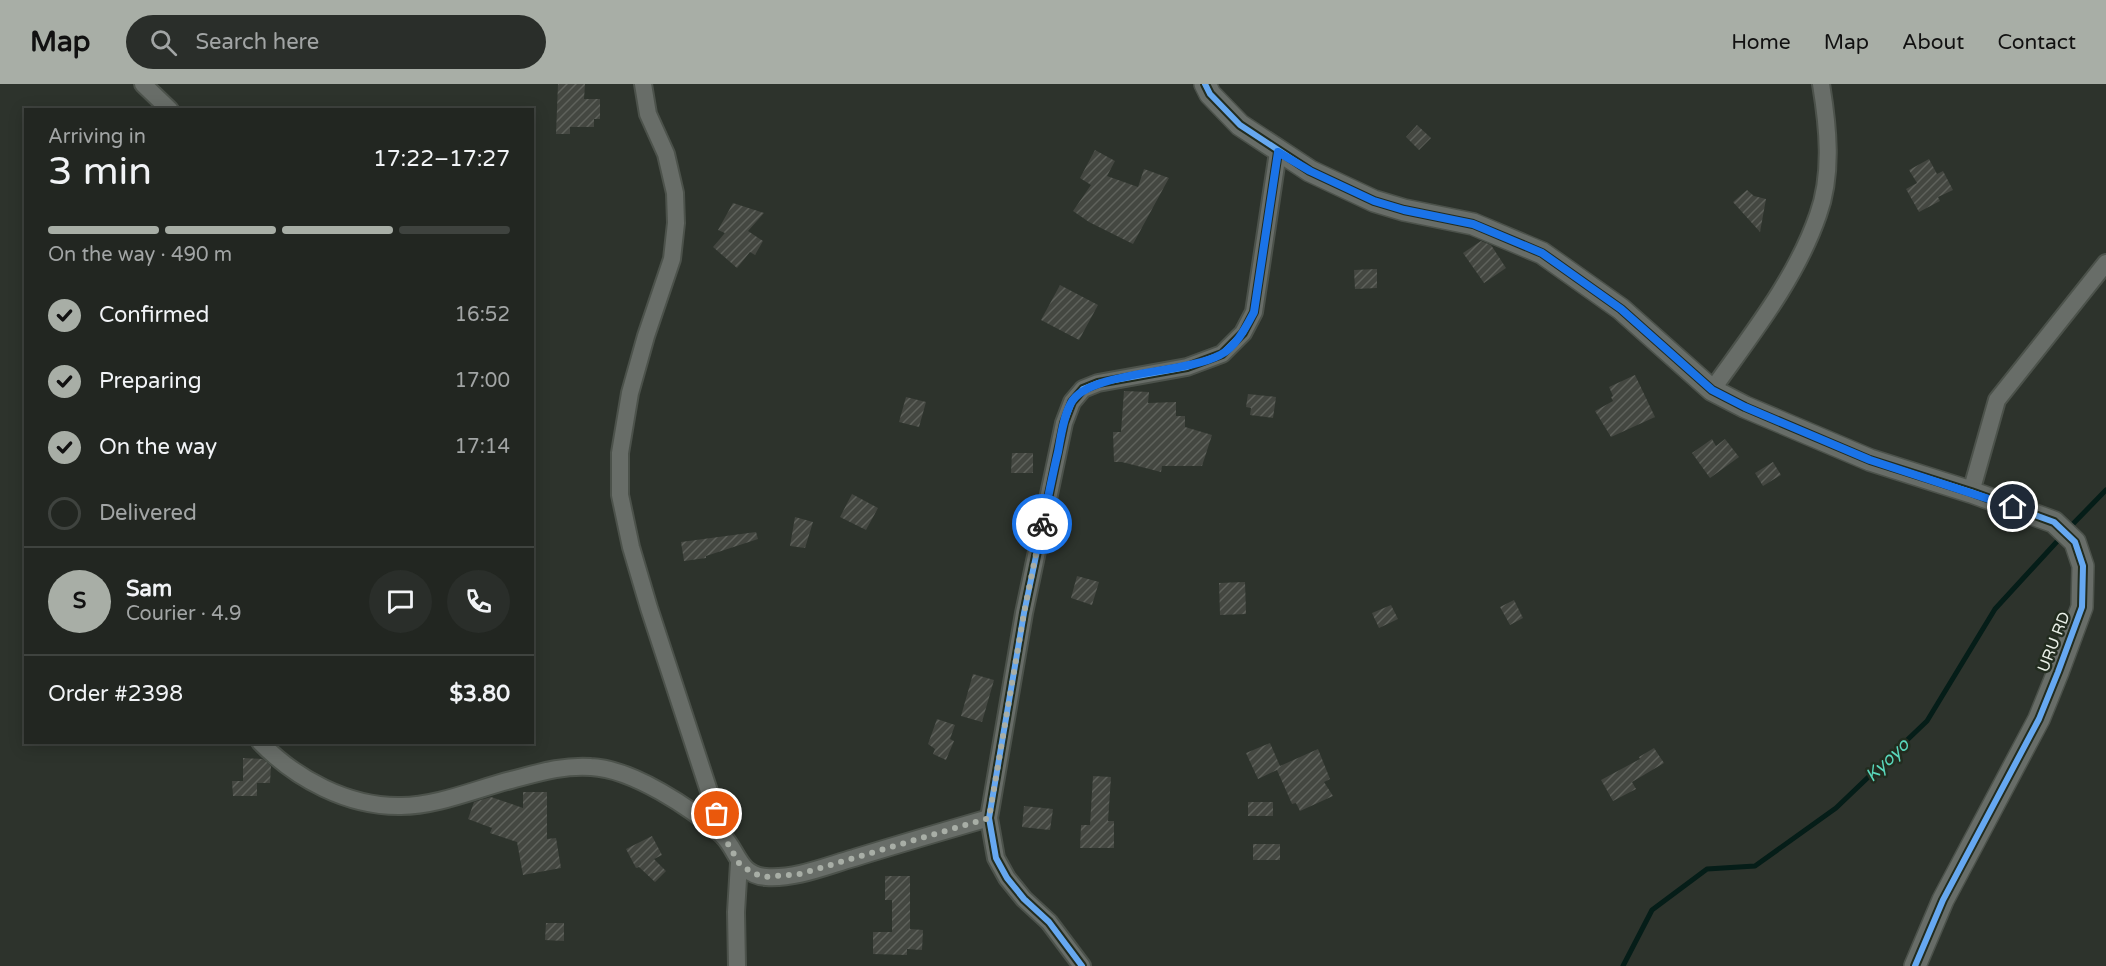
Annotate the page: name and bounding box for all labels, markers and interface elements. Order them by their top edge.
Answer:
search box [126,15,546,69]
text: Map [30,25,90,59]
icon: search [147,26,180,59]
text: Search here [195,29,319,55]
text: Home [1731,30,1791,55]
text: Map [1824,30,1869,55]
text: About [1902,30,1964,55]
text: Contact [1997,30,2076,55]
text: Arriving in [48,125,146,149]
text: 17:22–17:27 [373,146,510,172]
text: 3 min [48,148,152,195]
text: On the way · 490 m [48,243,232,267]
icon: check [48,299,81,332]
text: Confirmed [99,302,209,328]
text: 16:52 [455,303,510,327]
icon: check [48,365,81,398]
text: Preparing [99,368,202,394]
text: 17:00 [455,369,510,393]
icon: check [48,431,81,464]
text: On the way [99,434,217,460]
text: 17:14 [455,435,510,459]
pin [1987,481,2038,532]
icon: home [1996,490,2029,523]
courier [1012,494,1072,554]
text: Delivered [99,500,197,526]
icon: bike [1026,508,1059,541]
button: chat [369,570,432,633]
button: phone [447,570,510,633]
text: Sam [126,576,172,602]
text: S [73,588,86,614]
text: Courier · 4.9 [126,602,241,626]
street label: URU RD [2033,609,2075,675]
text: Order #2398 [48,681,183,707]
text: $3.80 [449,681,510,707]
water label: Kyoyo [1860,733,1914,786]
pin [691,788,742,839]
icon: bag [700,797,733,830]

